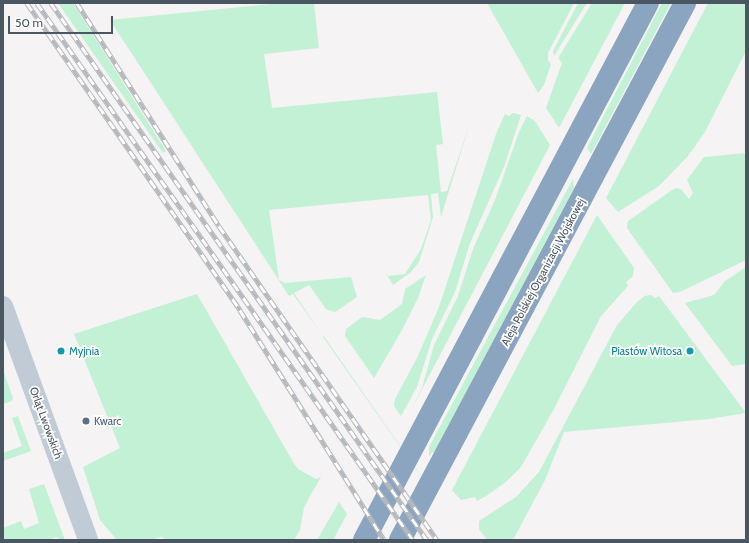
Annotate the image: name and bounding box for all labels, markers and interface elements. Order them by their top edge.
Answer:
scale bar [10,8,115,34]
text: 50 m [15,15,43,30]
street label: Aleja Polskiej Organizacji Wojskowej [498,196,588,348]
place label: Myjnia [69,344,99,358]
place label: Piastów Witosa [611,344,682,358]
marker: Myjnia [56,346,66,356]
marker: Piastów Witosa [685,346,695,356]
street label: Orląt Lwowskich [27,385,65,461]
place label: Kwarc [94,414,121,428]
marker: Kwarc [81,416,91,426]

